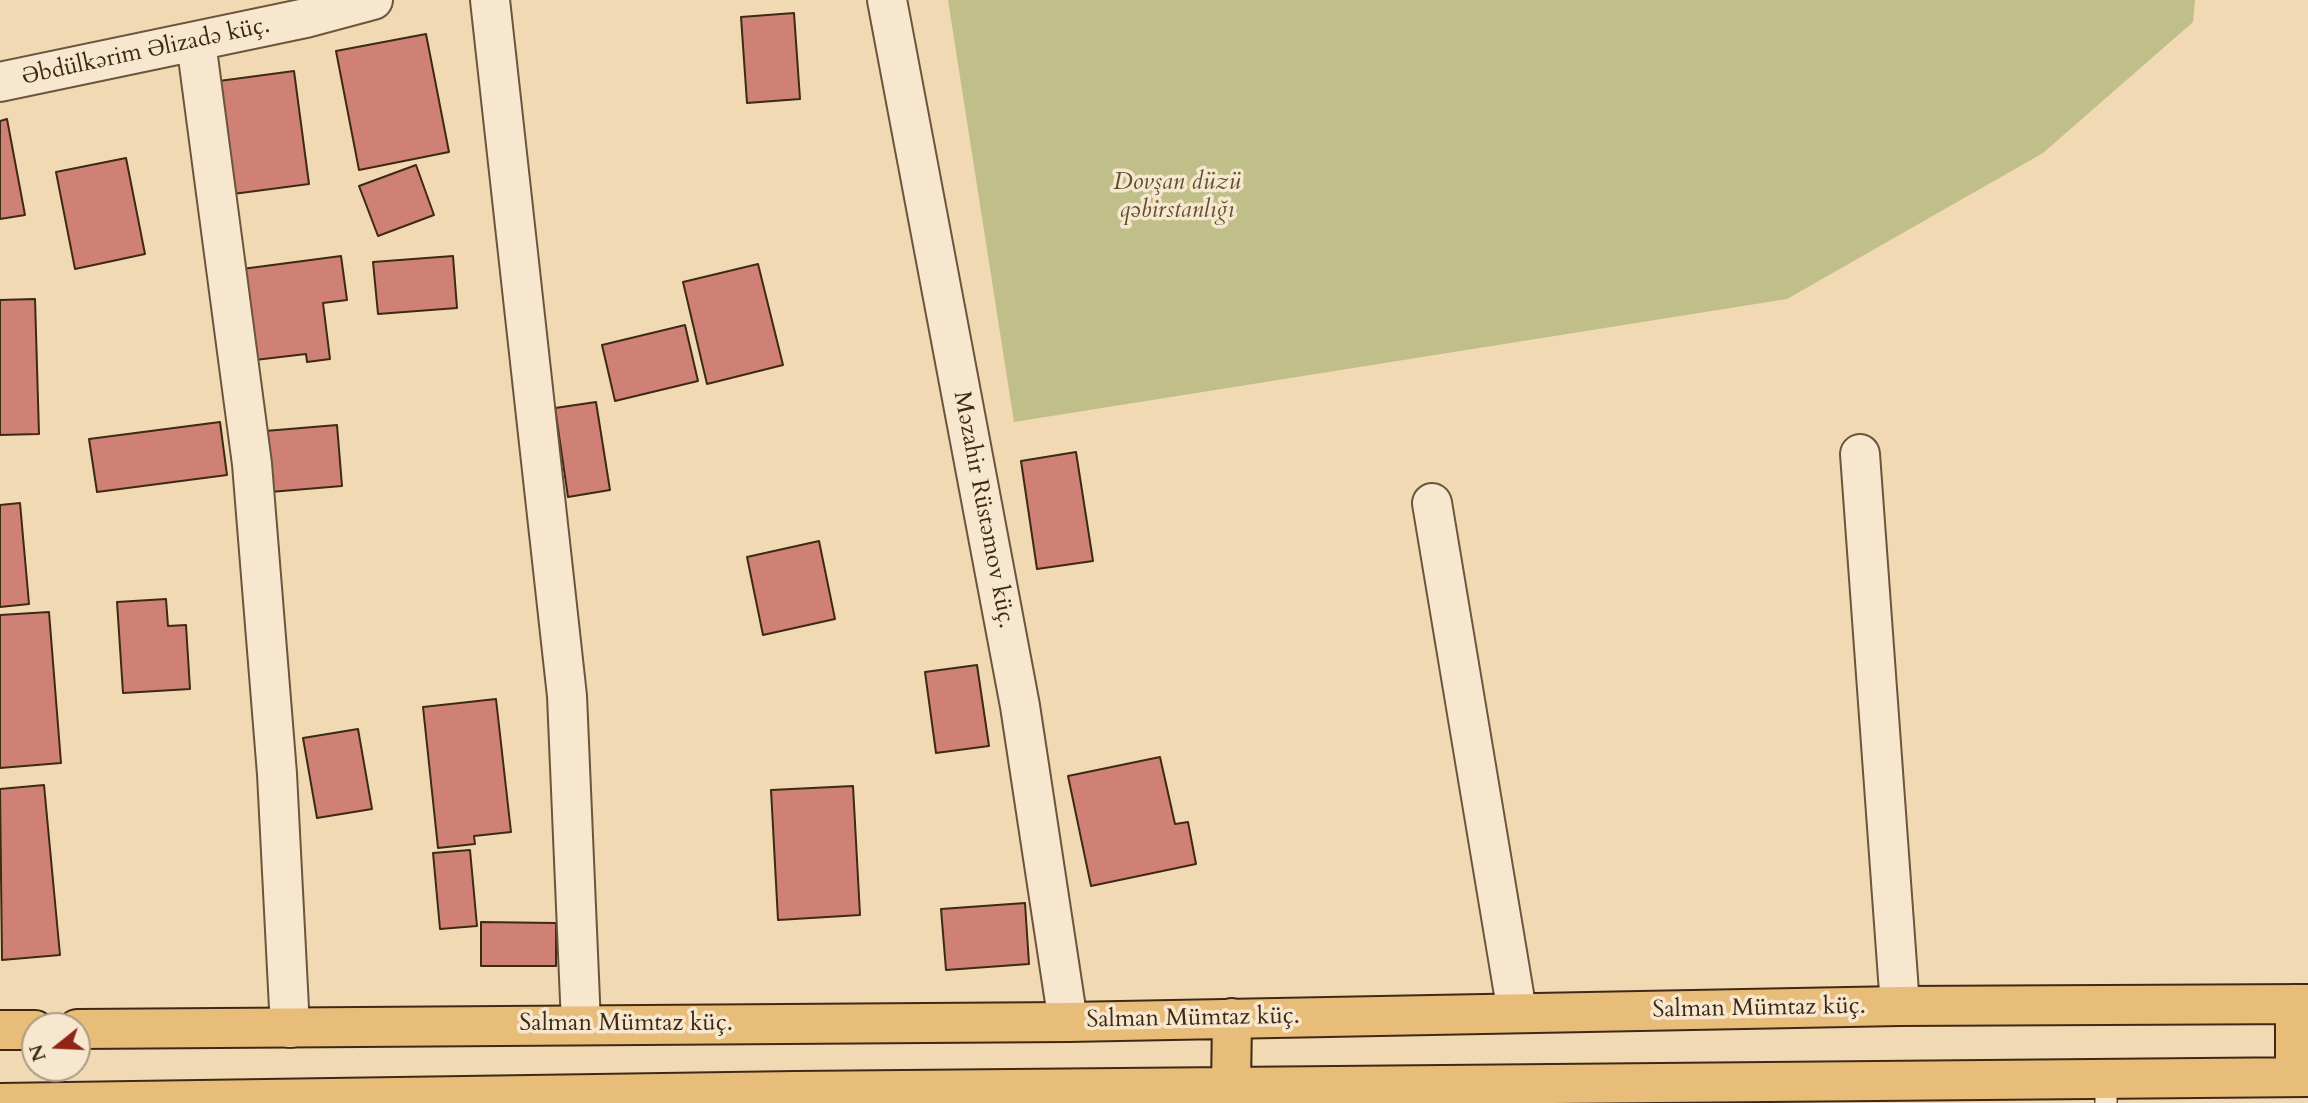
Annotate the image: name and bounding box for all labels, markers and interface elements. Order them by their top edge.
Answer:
street label: Əbdülkərim Əlizadə küç. [19,12,273,92]
park label: Dovşan düzü qəbirstanlığı [1113,169,1241,225]
street label: Məzahir Rüstəmov küç. [946,389,1020,631]
street label: Salman Mümtaz küç. [1652,993,1866,1025]
street label: Salman Mümtaz küç. [1086,1003,1300,1035]
street label: Salman Mümtaz küç. [519,1010,733,1038]
north arrow [21,1012,91,1082]
text: N [23,1041,53,1065]

